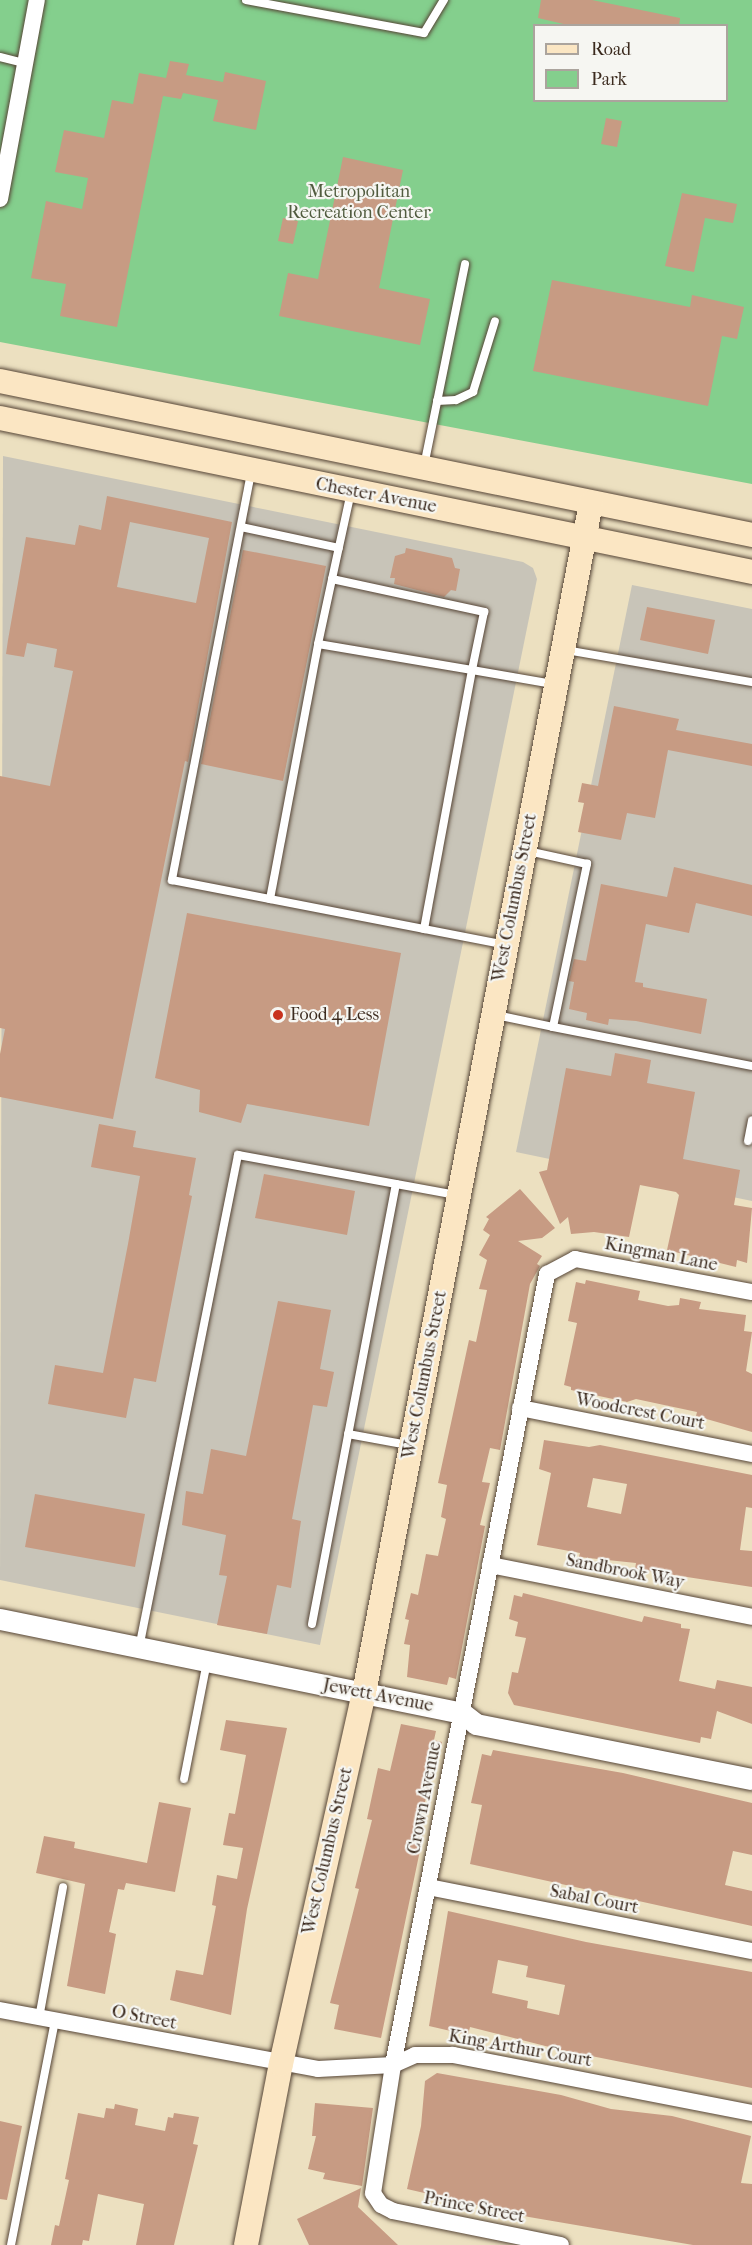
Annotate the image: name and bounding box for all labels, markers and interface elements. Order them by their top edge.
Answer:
legend [533,24,728,102]
text: Road [591,39,631,60]
text: Park [591,69,627,90]
park label: Metropolitan Recreation Center [287,182,431,224]
street label: Chester Avenue [314,474,438,518]
street label: West Columbus Street [488,812,542,984]
place label: Food 4 Less [290,1004,379,1026]
marker: Food 4 Less [271,1008,285,1022]
street label: Kingman Lane [603,1233,719,1277]
street label: West Columbus Street [398,1289,452,1461]
street label: Woodcrest Court [573,1389,707,1435]
street label: Sandbrook Way [564,1550,686,1594]
street label: Jewett Avenue [321,1675,435,1717]
street label: Crown Avenue [404,1740,446,1856]
street label: West Columbus Street [298,1765,358,1937]
street label: Sabal Court [548,1881,640,1919]
street label: O Street [110,2001,178,2035]
street label: King Arthur Court [447,2026,593,2072]
street label: Prince Street [422,2188,526,2228]

